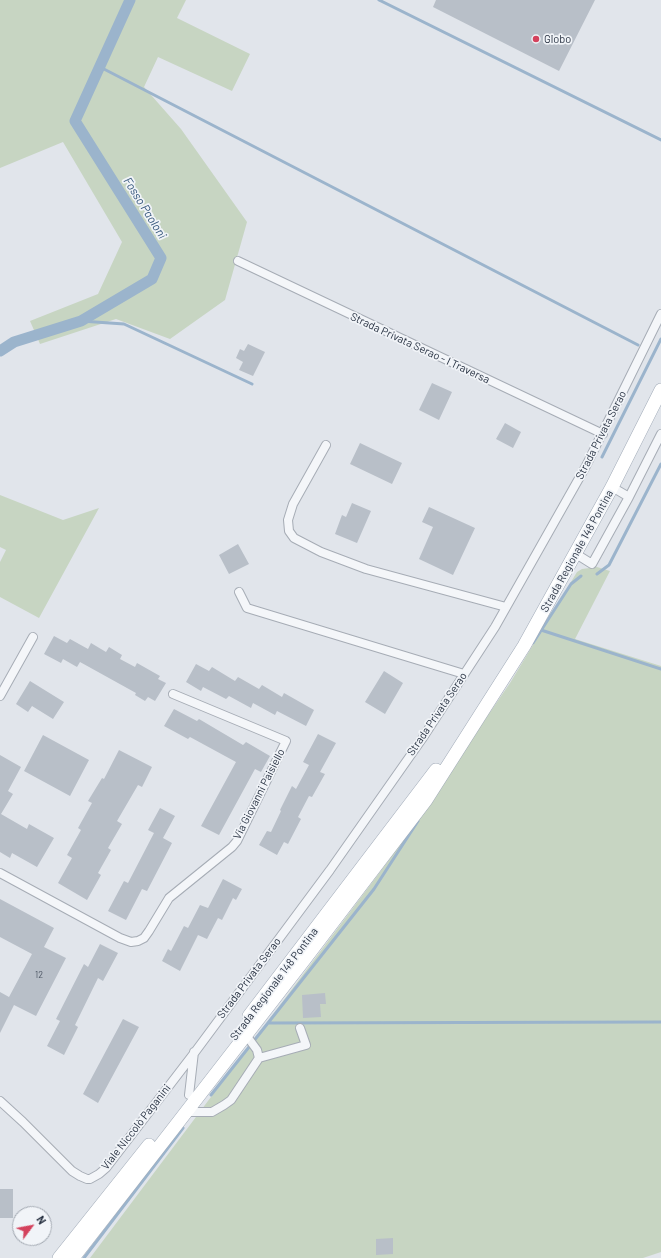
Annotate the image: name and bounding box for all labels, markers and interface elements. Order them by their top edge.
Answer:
place label: Globo [544,32,571,46]
marker: Globo [531,34,541,44]
water label: Fosso Paoloni [120,175,170,241]
street label: Strada Privata Serao - I Traversa [348,310,492,386]
street label: Strada Privata Serao [573,389,629,481]
street label: Strada Regionale 148 Pontina [538,488,616,614]
street label: Strada Privata Serao [404,670,470,758]
street label: Via Giovanni Paisiello [230,746,288,842]
street label: Strada Regionale 148 Pontina [227,925,321,1043]
street label: Strada Privata Serao [214,935,284,1021]
house number: 12 [35,970,43,980]
street label: Viale Niccolò Paganini [99,1082,173,1172]
north arrow [12,1206,52,1246]
text: N [34,1213,49,1226]

